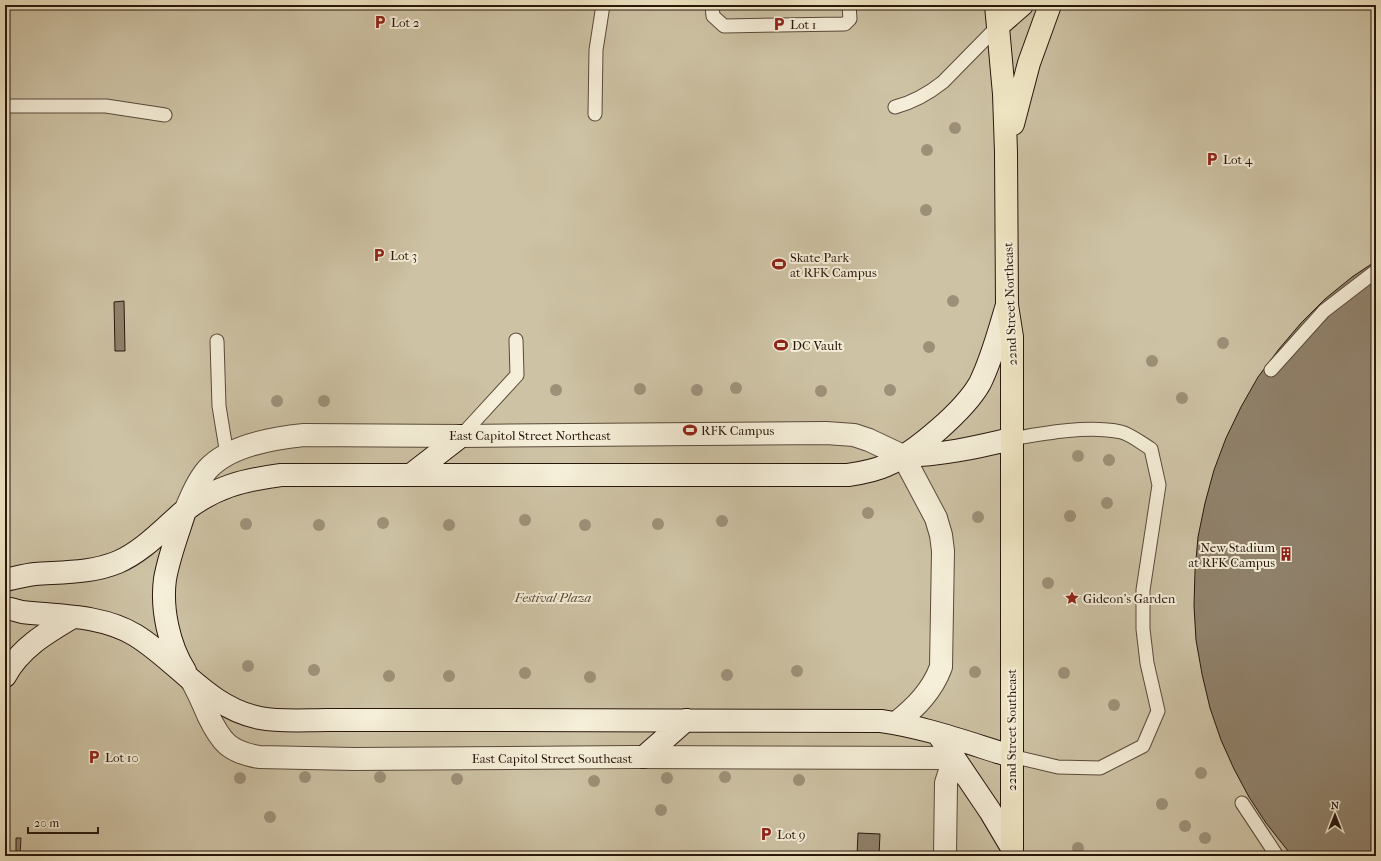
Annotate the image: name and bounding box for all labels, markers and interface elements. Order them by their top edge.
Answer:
parking icon: Lot 2 [372,14,388,30]
place label: Lot 2 [391,15,420,30]
parking icon: Lot 1 [771,16,787,32]
place label: Lot 1 [790,17,817,32]
parking icon: Lot 4 [1204,151,1220,167]
place label: Lot 4 [1223,152,1253,167]
street label: 22nd Street Northeast [1000,242,1020,366]
parking icon: Lot 3 [371,247,387,263]
place label: Lot 3 [390,248,417,263]
place label: Skate Park at RFK Campus [790,250,877,280]
sports icon: Skate Park at RFK Campus [771,256,787,272]
sports icon: DC Vault [773,337,789,353]
place label: DC Vault [792,338,843,353]
sports icon: RFK Campus [682,422,698,438]
place label: RFK Campus [701,423,775,438]
street label: East Capitol Street Northeast [449,428,611,443]
place label: New Stadium at RFK Campus [1188,540,1275,570]
building icon: New Stadium at RFK Campus [1278,546,1294,562]
park label: Festival Plaza [514,590,592,605]
place icon: Gideon's Garden [1064,590,1080,606]
place label: Gideon's Garden [1083,591,1176,606]
street label: 22nd Street Southeast [1004,669,1019,791]
parking icon: Lot 10 [86,749,102,765]
place label: Lot 10 [105,750,139,765]
street label: East Capitol Street Southeast [472,751,633,766]
north arrow [1315,795,1355,835]
text: N [1331,799,1340,812]
scale bar [28,809,98,835]
text: 20 m [34,816,59,830]
parking icon: Lot 9 [758,826,774,842]
place label: Lot 9 [777,827,806,842]

